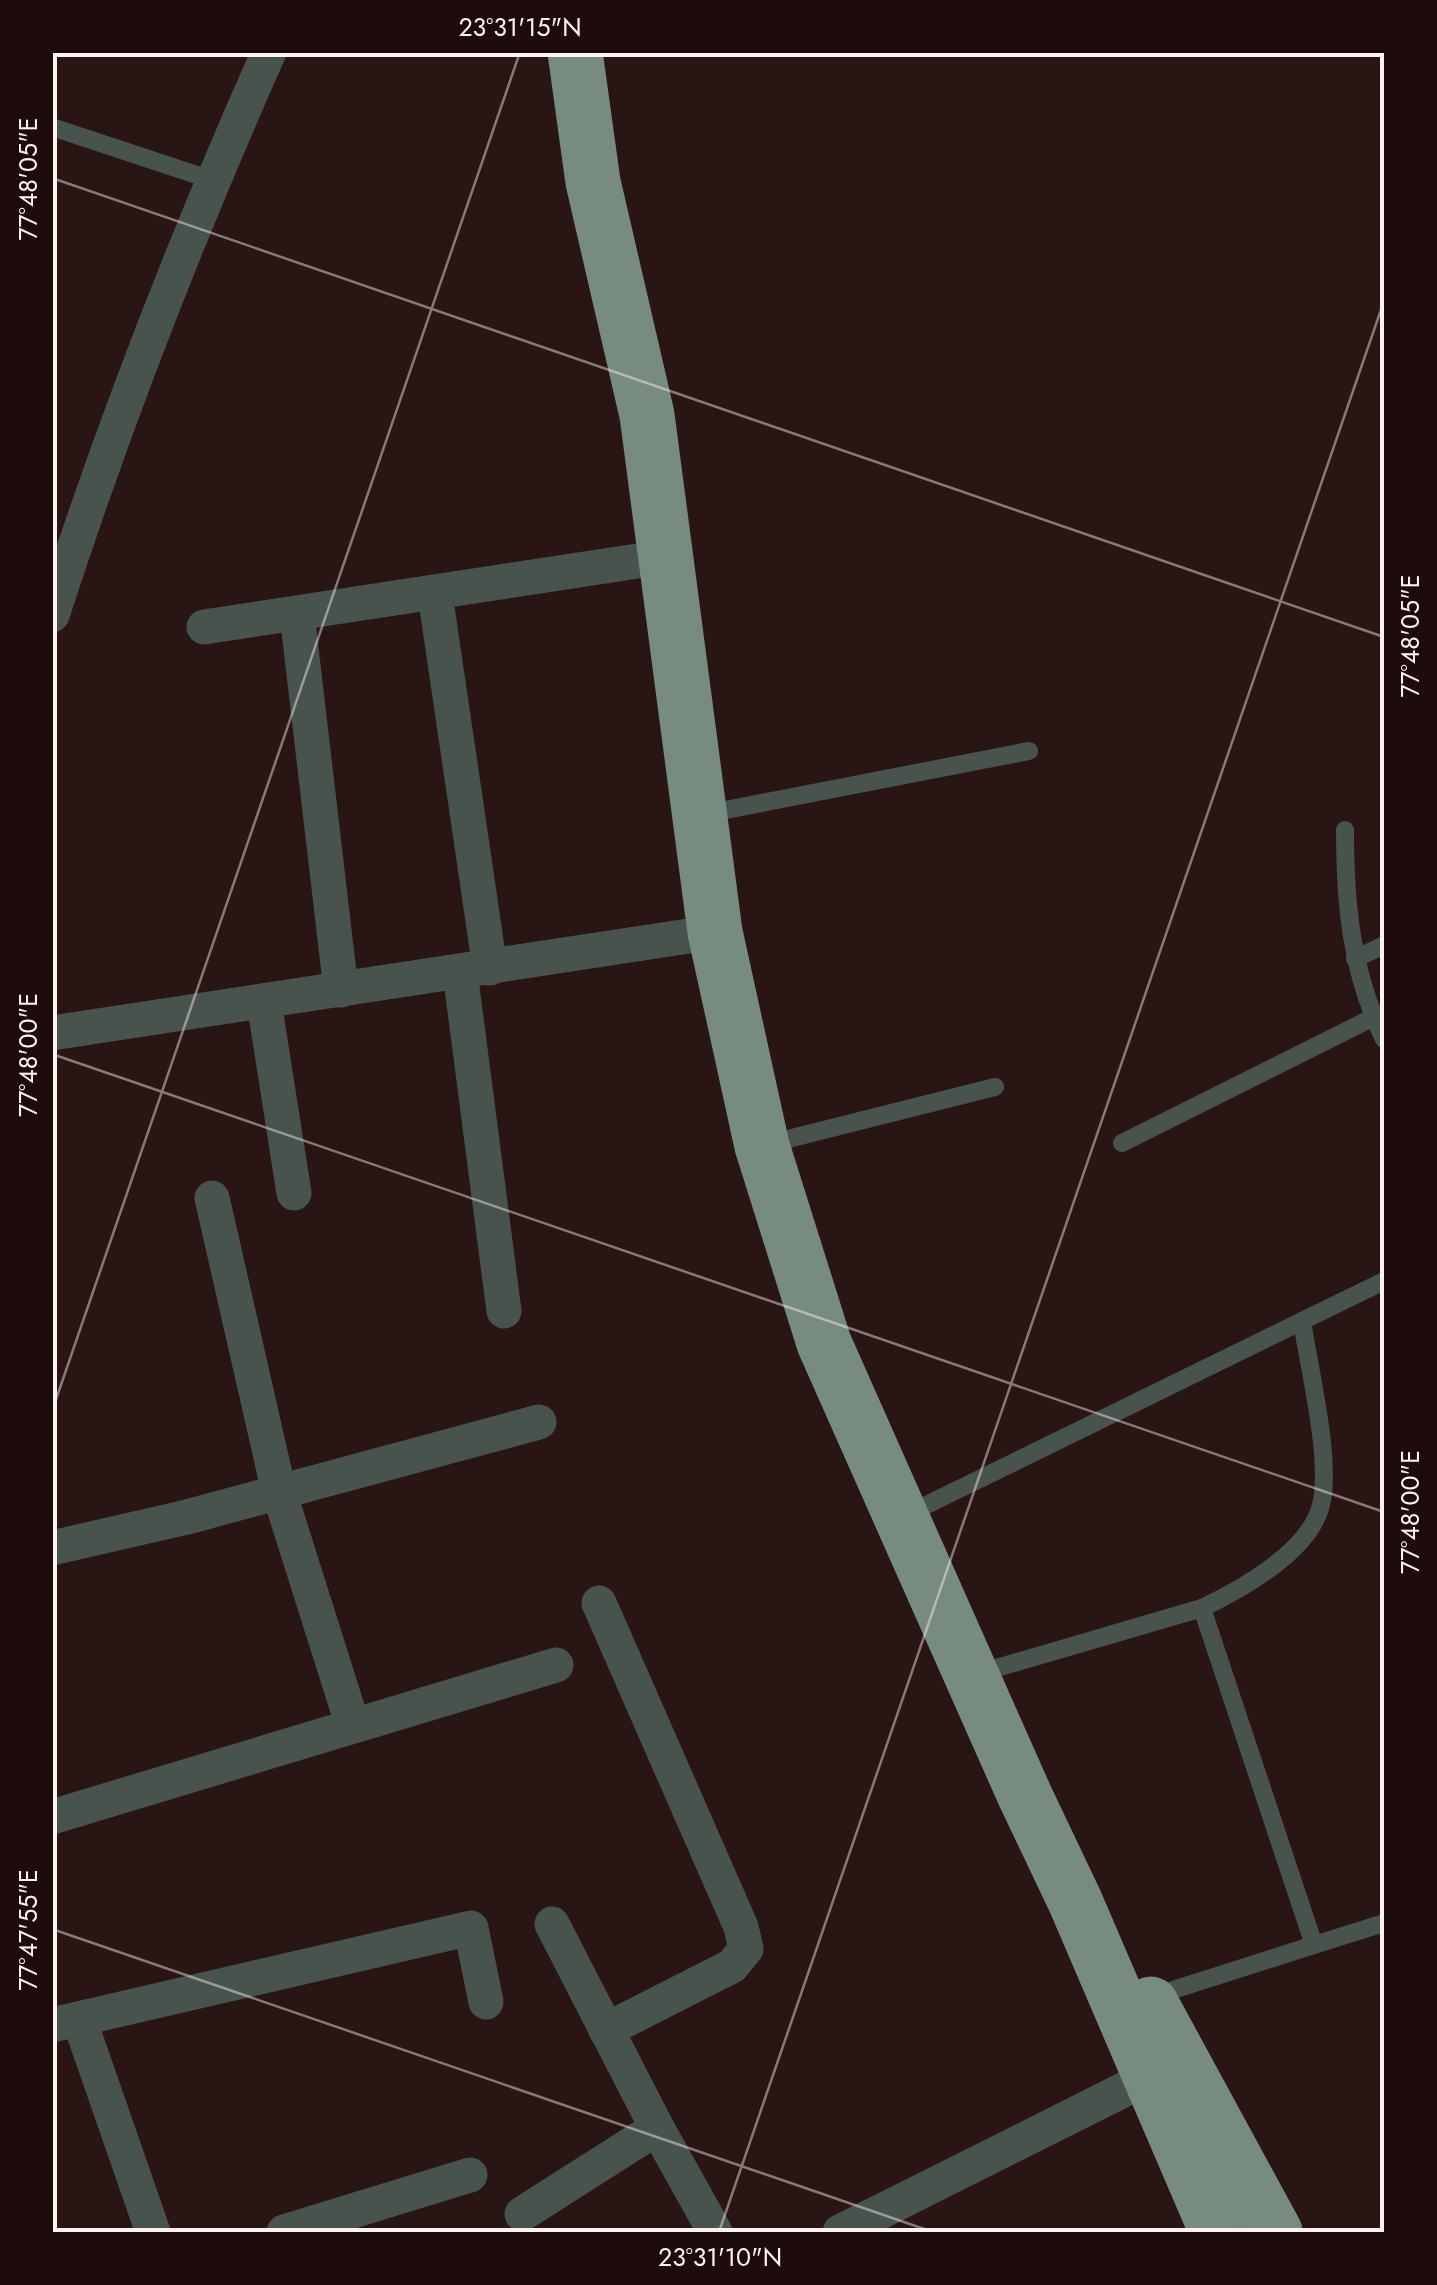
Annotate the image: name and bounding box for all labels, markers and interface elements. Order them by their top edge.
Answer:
text: 23°31'15"N [458,9,582,45]
text: 77°48'05"E [10,117,46,241]
text: 77°48'05"E [1392,574,1428,698]
text: 77°48'00"E [10,993,46,1117]
text: 77°48'00"E [1392,1450,1428,1574]
text: 77°47'55"E [10,1869,46,1991]
text: 23°31'10"N [658,2239,782,2275]

